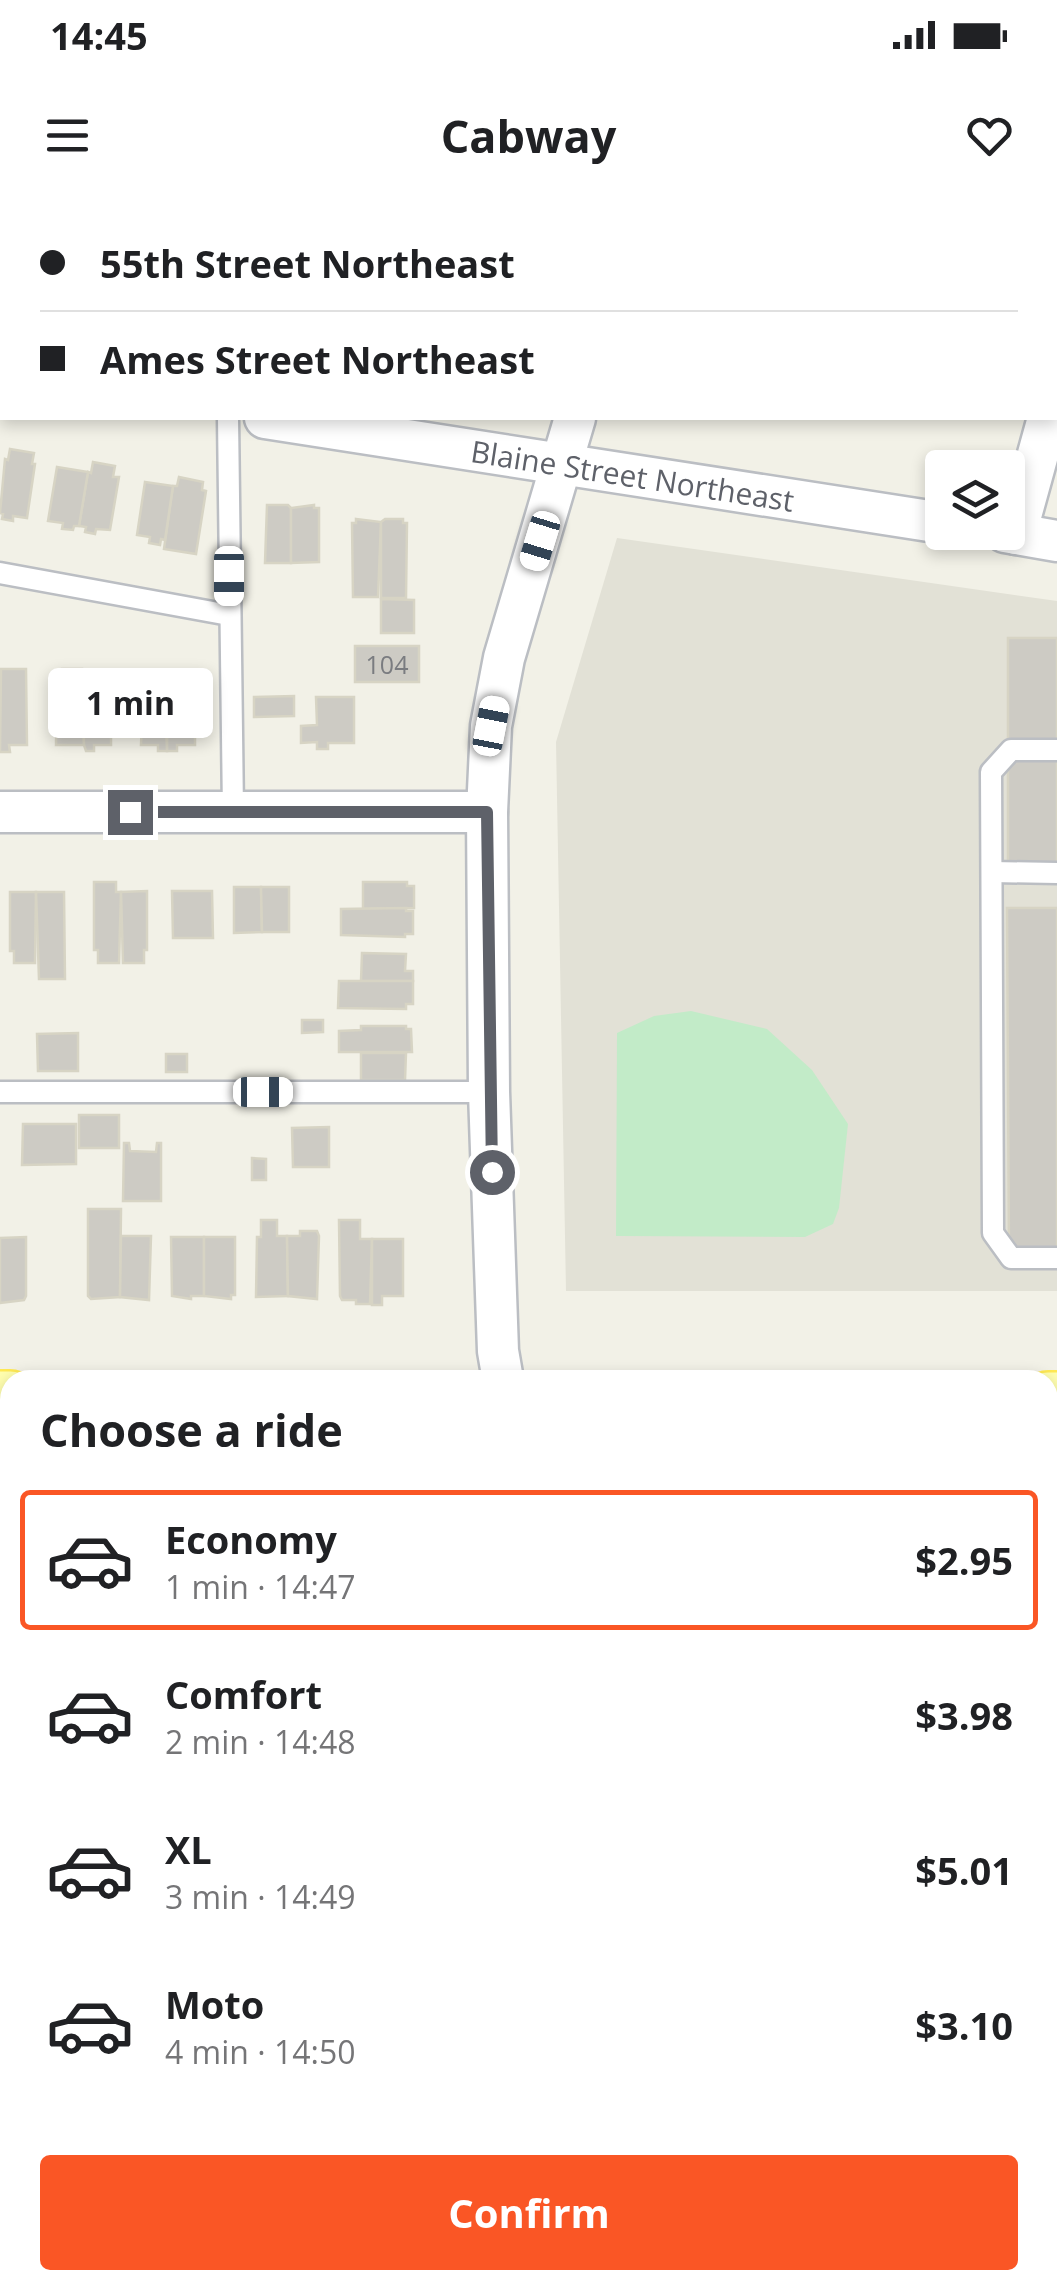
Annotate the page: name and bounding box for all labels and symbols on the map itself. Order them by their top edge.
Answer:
street label: Blaine Street Northeast [468,430,797,520]
car [517,508,563,574]
car [214,546,244,606]
house number: 104 [366,647,408,681]
callout: 1 min [48,667,212,737]
car [471,694,511,758]
route end [108,790,153,835]
car [233,1077,293,1107]
route start [470,1150,515,1195]

